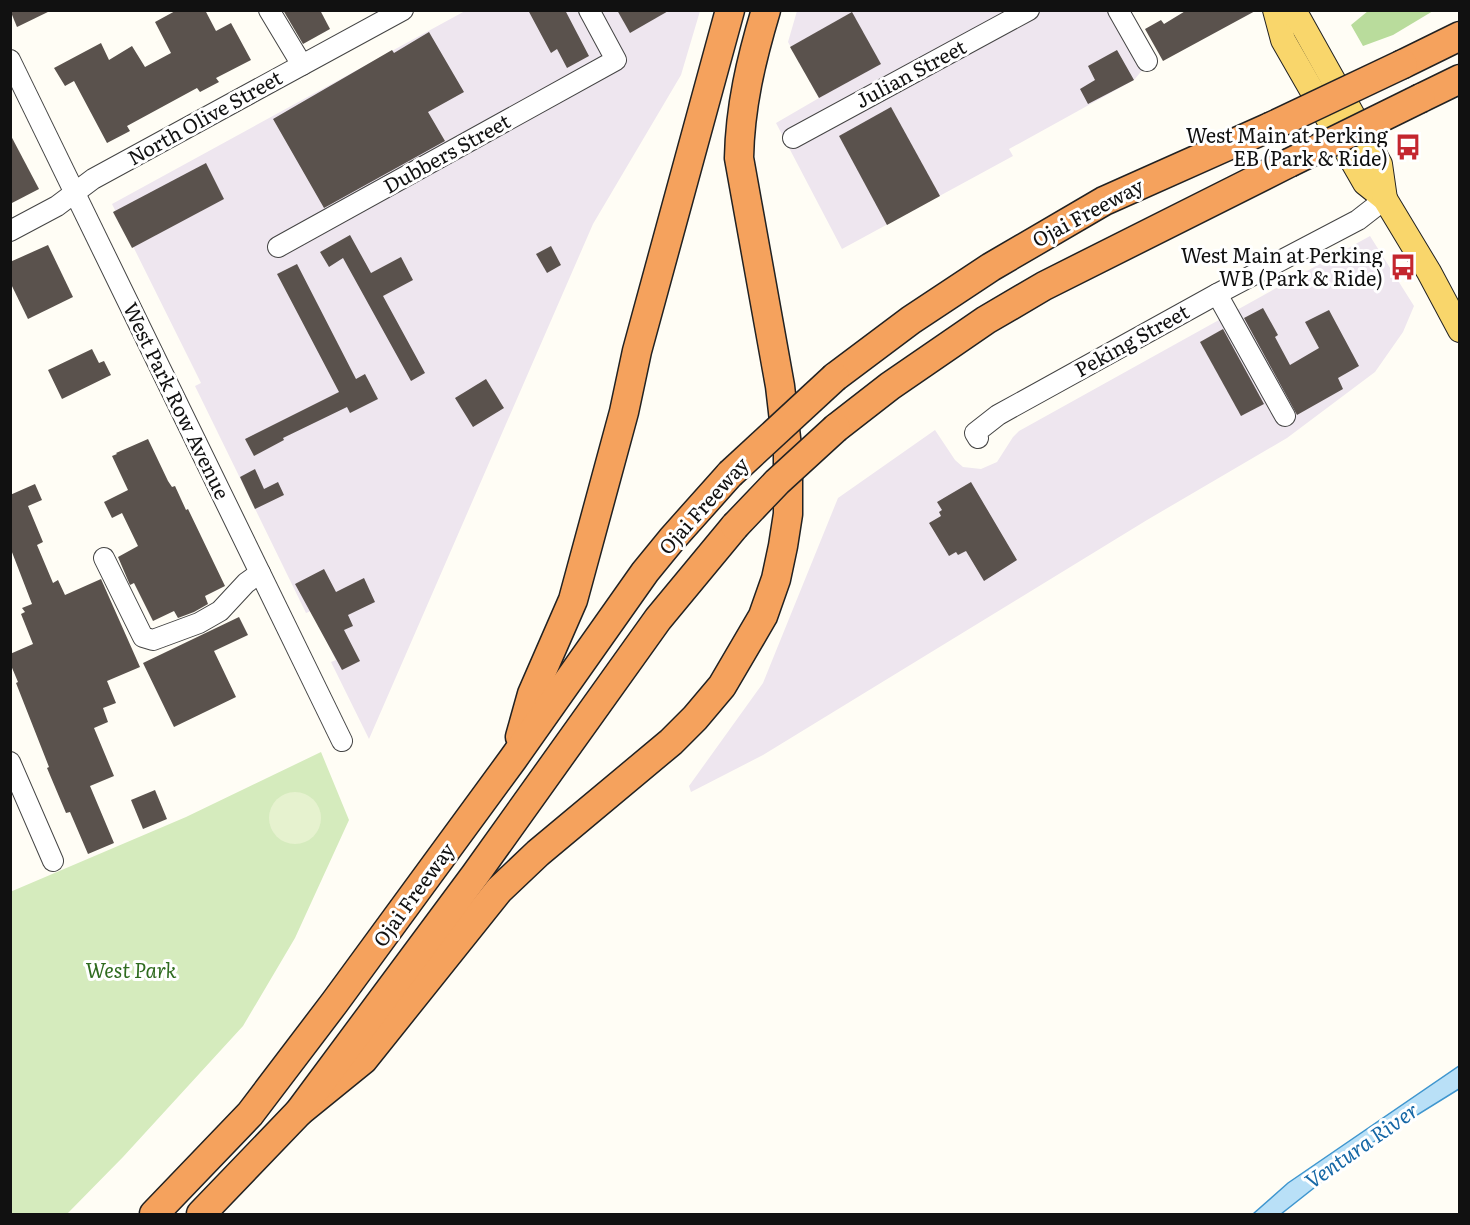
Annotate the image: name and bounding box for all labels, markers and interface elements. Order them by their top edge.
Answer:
street label: Julian Street [849,30,971,114]
street label: North Olive Street [121,61,287,171]
street label: Dubbers Street [377,105,515,200]
place label: West Main at Perking EB (Park & Ride) [1186,119,1389,172]
bus stop icon: West Main at Perking EB (Park & Ride) [1393,132,1423,162]
street label: Ojai Freeway [1026,169,1149,253]
place label: West Main at Perking WB (Park & Ride) [1181,239,1384,292]
bus stop icon: West Main at Perking WB (Park & Ride) [1388,252,1418,282]
street label: Peking Street [1068,295,1194,383]
street label: West Park Row Avenue [117,297,239,504]
street label: Ojai Freeway [650,449,755,560]
street label: Ojai Freeway [364,835,461,952]
park label: West Park [86,954,176,984]
water label: Ventura River [1297,1093,1424,1195]

